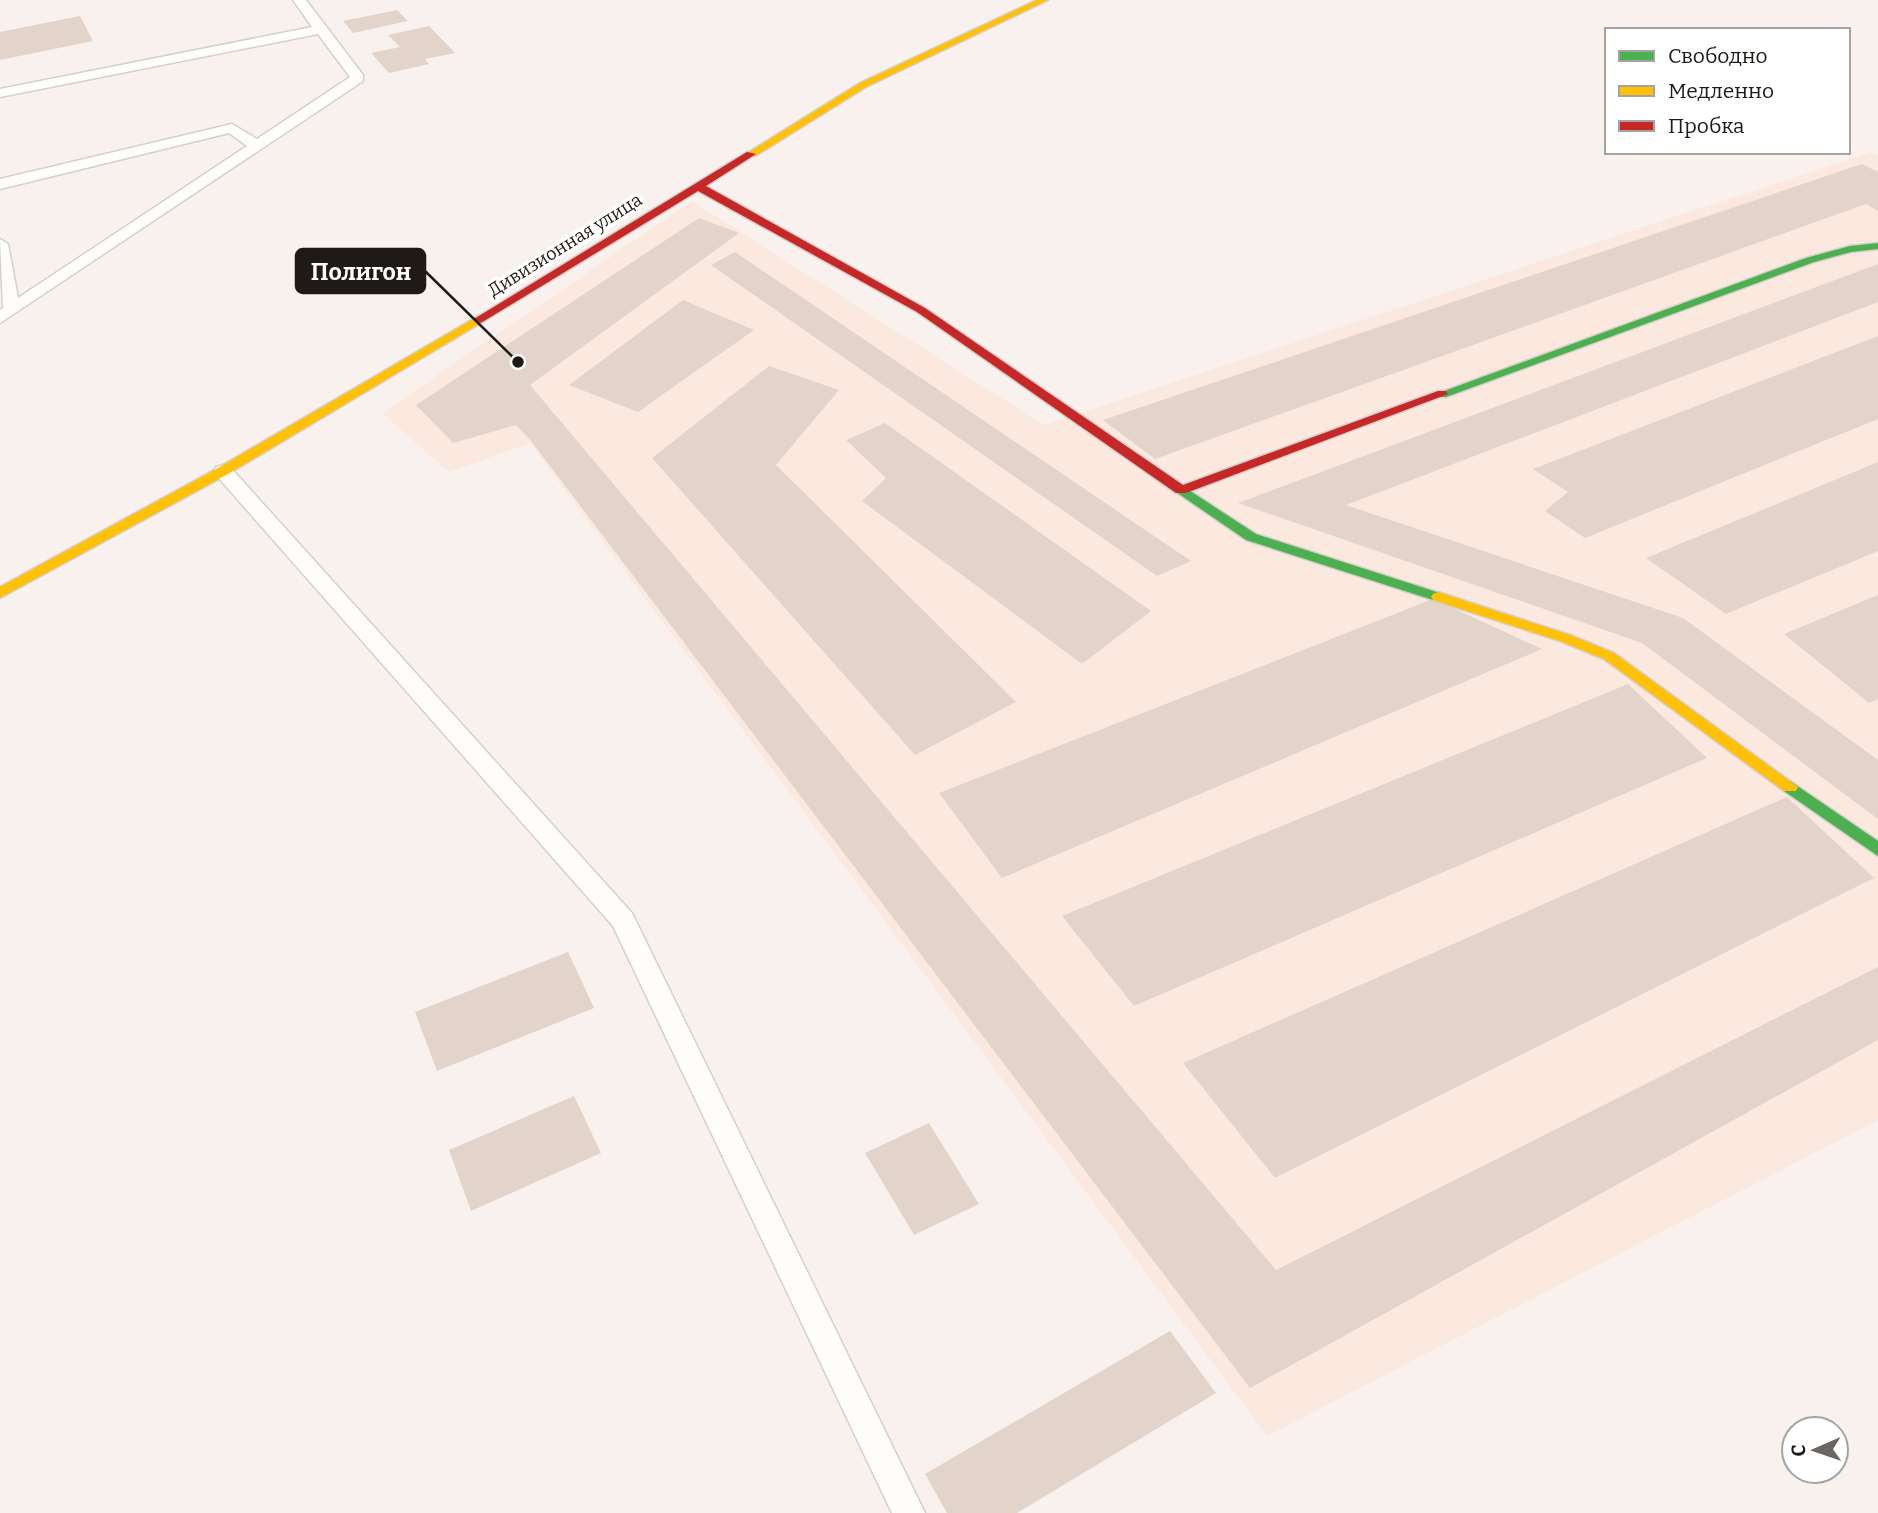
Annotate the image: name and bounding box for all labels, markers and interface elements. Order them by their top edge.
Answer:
legend [1605,28,1850,154]
text: Свободно [1668,43,1768,69]
text: Медленно [1668,78,1774,104]
text: Пробка [1668,113,1745,139]
street label: Дивизионная улица [484,189,646,301]
callout: Полигон [296,249,425,293]
text: Полигон [311,258,411,286]
north arrow [1780,1415,1850,1485]
text: С [1787,1444,1810,1457]

